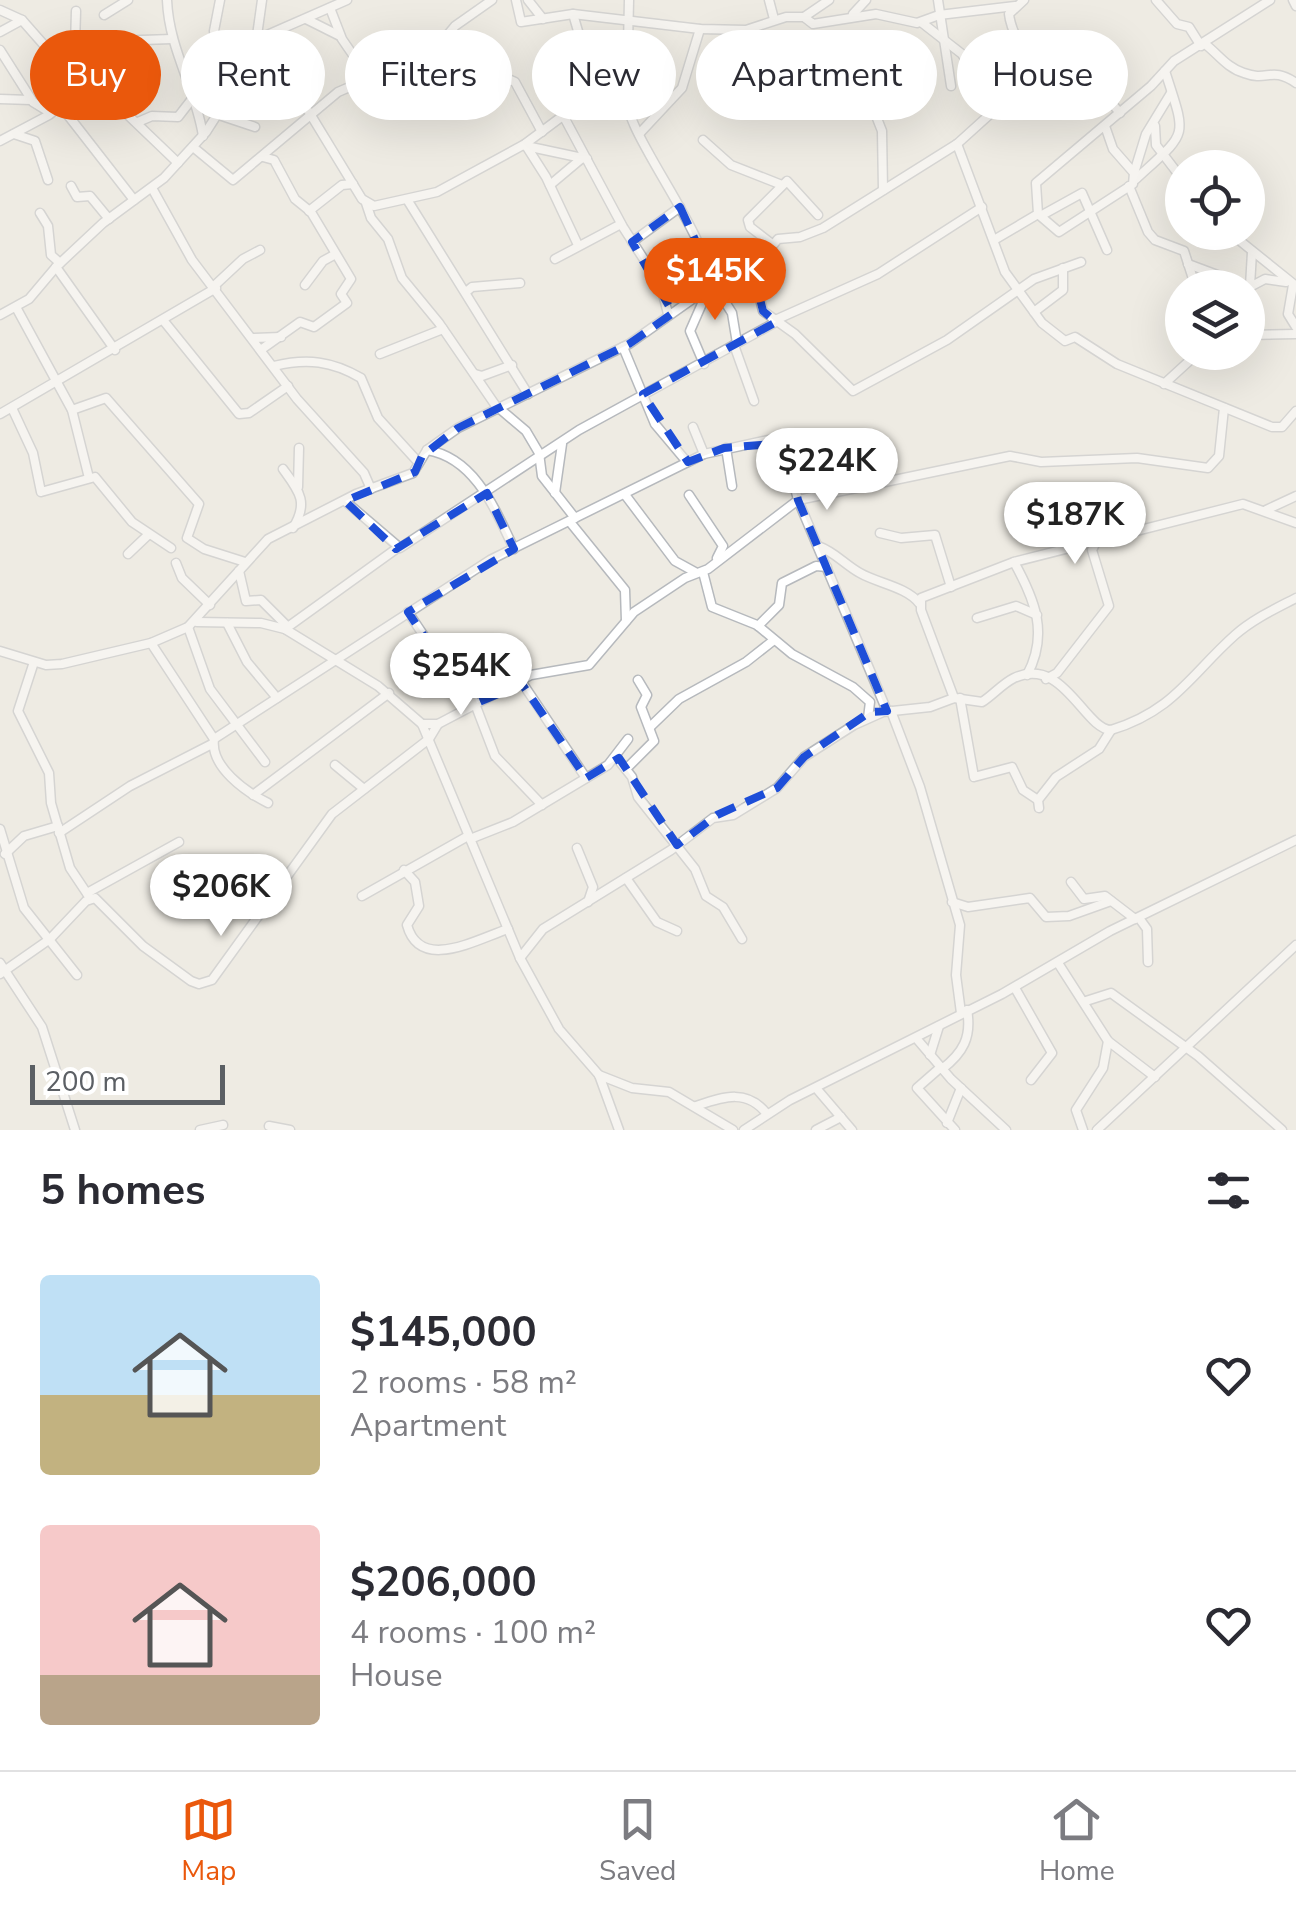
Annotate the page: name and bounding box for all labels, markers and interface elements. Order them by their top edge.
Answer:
chip: Buy [30,30,161,120]
chip: Rent [181,30,325,120]
chip: Filters [345,30,512,120]
chip: New [532,30,676,120]
chip: Apartment [696,30,937,120]
chip: House [957,30,1128,120]
map controls [1165,150,1265,370]
button: locate [1165,150,1265,250]
pin: $145K [645,238,785,323]
text: $145K [666,249,764,292]
button: layers [1165,270,1265,370]
pin: $224K [757,428,897,513]
text: $224K [778,439,876,482]
pin: $187K [1005,482,1145,567]
text: $187K [1026,493,1124,536]
pin: $254K [391,633,531,718]
text: $254K [412,644,510,687]
pin: $206K [151,854,291,939]
text: $206K [172,865,270,908]
scale bar [30,1060,225,1104]
text: 200 m [45,1063,127,1101]
text: 5 homes [40,1162,205,1219]
icon: filters [1201,1163,1256,1218]
text: $145,000 [350,1304,537,1361]
icon: home [120,1315,240,1435]
icon: heart [1201,1348,1256,1403]
text: 2 rooms · 58 m² [350,1361,577,1404]
text: Apartment [350,1404,506,1447]
text: $206,000 [350,1554,537,1611]
icon: home [120,1565,240,1685]
icon: heart [1201,1598,1256,1653]
text: 4 rooms · 100 m² [350,1611,596,1654]
text: House [350,1654,443,1697]
tab: Map [181,1792,236,1890]
tab: Saved [599,1792,676,1890]
tab: Home [1039,1792,1115,1890]

